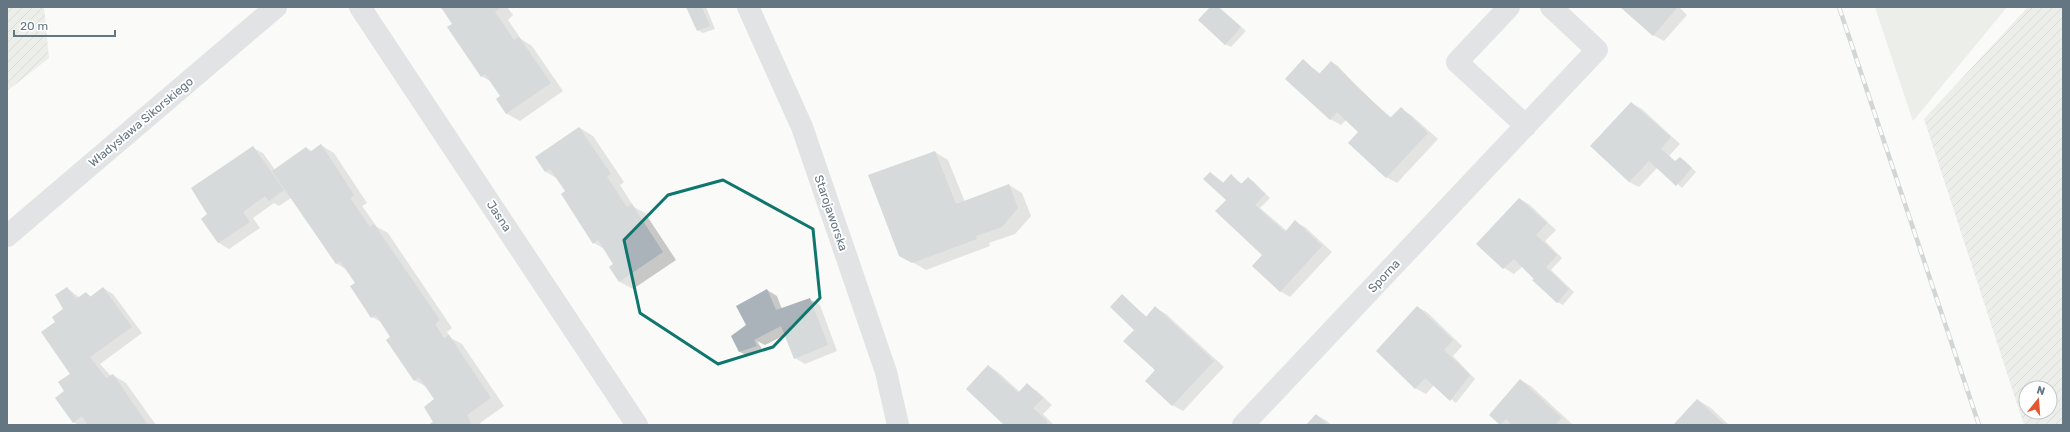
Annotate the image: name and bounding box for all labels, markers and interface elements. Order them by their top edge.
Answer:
scale bar [14,12,115,38]
text: 20 m [20,19,48,33]
street label: Władysława Sikorskiego [86,74,196,170]
street label: Starojaworska [811,173,851,253]
street label: Jasna [484,198,514,234]
street label: Sporna [1365,257,1403,295]
north arrow [2018,380,2058,420]
text: N [2035,384,2047,398]

